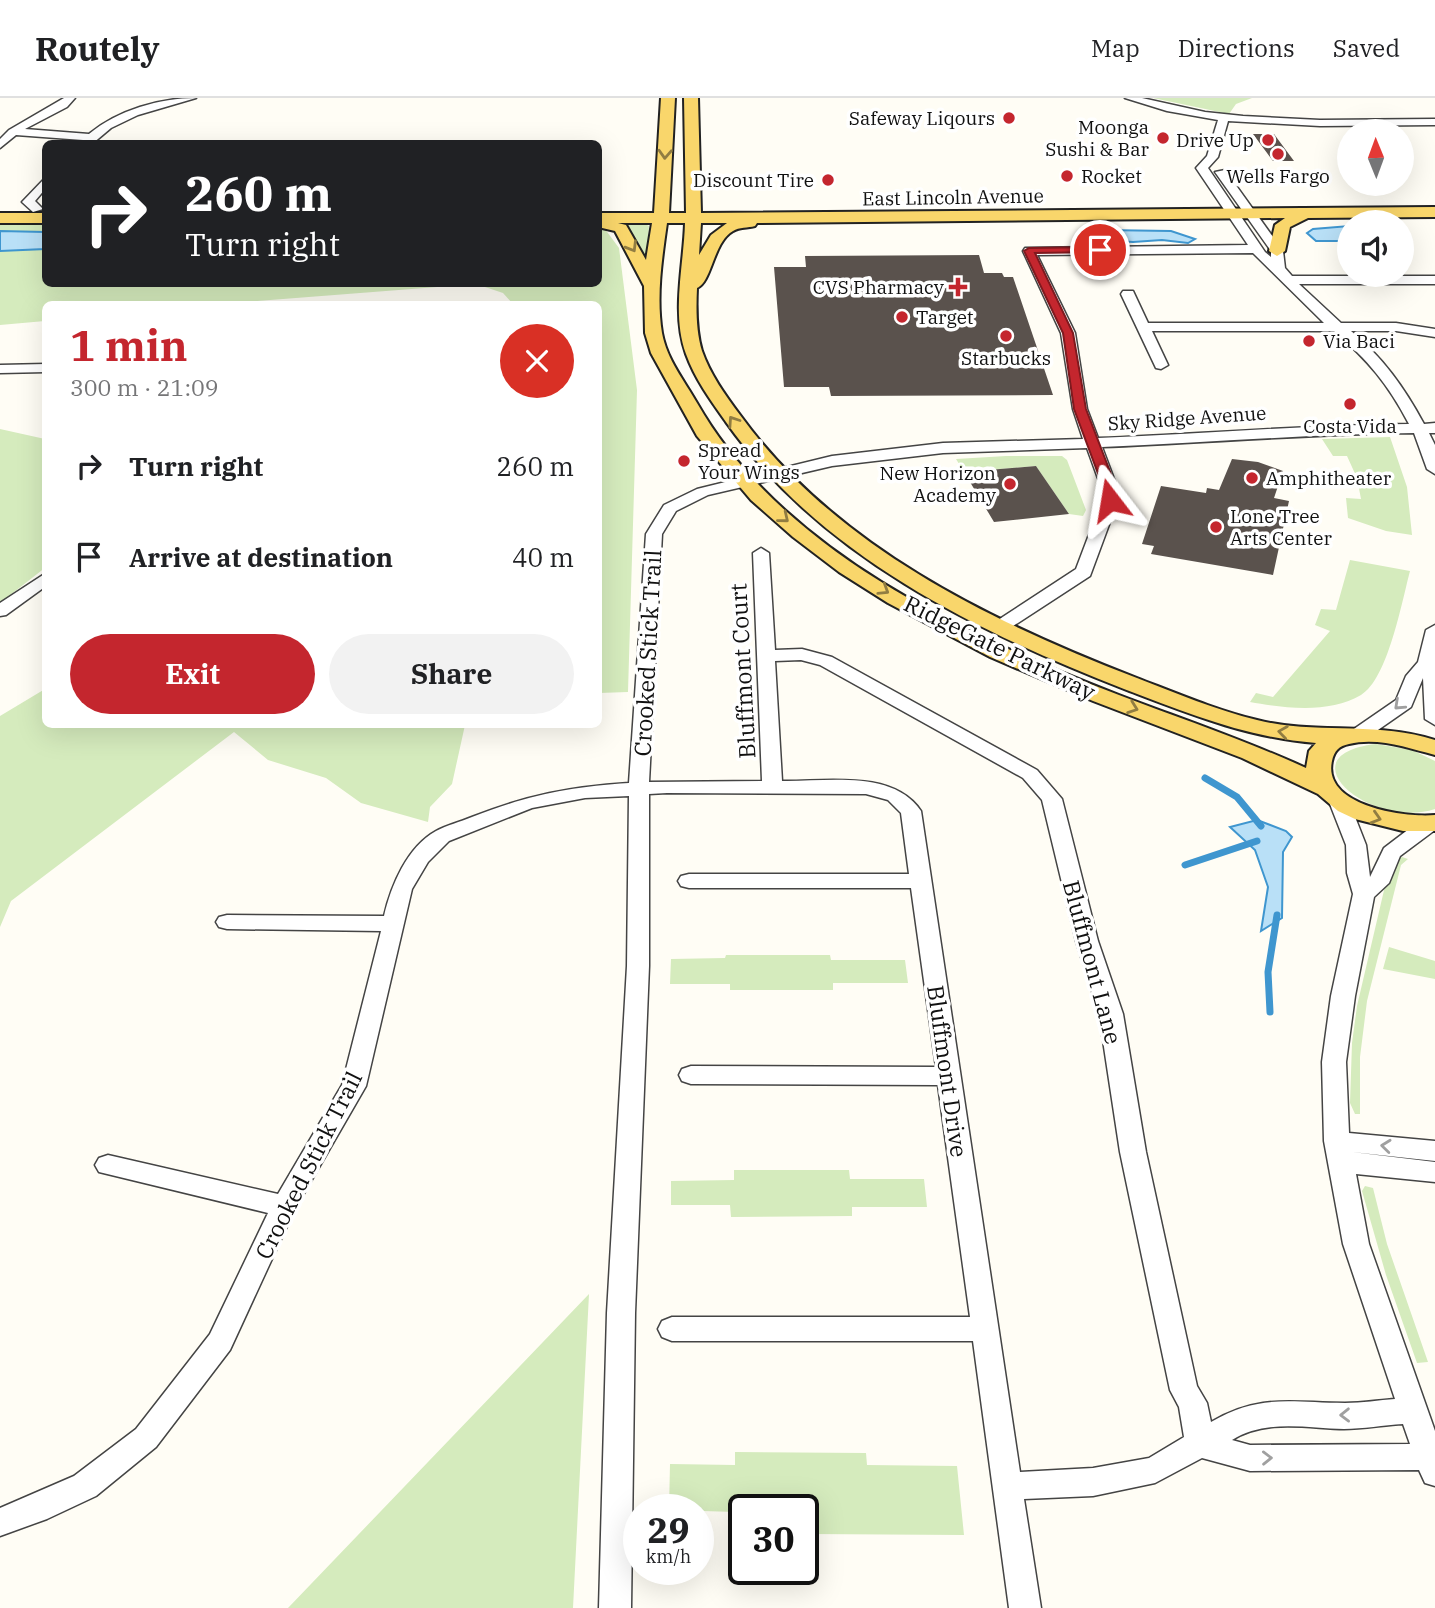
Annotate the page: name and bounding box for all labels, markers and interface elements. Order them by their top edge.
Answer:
text: Routely [35,27,160,70]
text: Map [1091,32,1140,64]
text: Directions [1178,32,1295,64]
text: Saved [1333,32,1400,64]
place label: Safeway Liqours [849,106,995,130]
marker: Safeway Liqours [1001,110,1017,126]
place label: Moonga Sushi & Bar [1045,115,1150,161]
north arrow [1337,119,1414,196]
map controls [1337,119,1414,287]
place label: Drive Up [1176,128,1254,152]
marker: Moonga Sushi & Bar [1155,130,1171,146]
marker: Drive Up [1260,132,1276,148]
marker: Wells Fargo [1270,146,1286,162]
one-way arrow [657,148,672,159]
text: 260 m [185,161,332,224]
place label: Rocket [1081,164,1142,188]
place label: Wells Fargo [1226,164,1330,188]
icon: right [70,168,161,259]
place label: Discount Tire [693,168,814,192]
marker: Rocket [1059,168,1075,184]
marker: Discount Tire [820,172,836,188]
street label: East Lincoln Avenue [862,183,1044,211]
button: sound [1337,210,1414,287]
pin [1070,220,1130,280]
text: Turn right [185,223,340,265]
icon: arrive [1081,231,1119,269]
one-way arrow [624,240,637,253]
place label: CVS Pharmacy [813,275,945,299]
marker: CVS Pharmacy [950,279,966,295]
place label: Target [916,305,974,329]
marker: Target [894,309,910,325]
text: 1 min [70,318,188,373]
button: close [500,324,574,398]
marker: Starbucks [998,328,1014,344]
place label: Via Baci [1323,329,1395,353]
marker: Via Baci [1301,333,1317,349]
place label: Starbucks [961,346,1051,370]
text: 300 m · 21:09 [70,372,219,402]
marker: Costa Vida [1342,396,1358,412]
street label: Sky Ridge Avenue [1107,400,1267,436]
place label: Costa Vida [1303,414,1397,438]
one-way arrow [729,416,741,429]
place label: Spread Your Wings [698,438,800,484]
icon: right [70,447,108,485]
text: Turn right [129,449,263,483]
text: 260 m [496,449,574,483]
marker: Spread Your Wings [676,453,692,469]
place label: New Horizon Academy [880,461,997,507]
position arrow [1073,463,1147,537]
place label: Amphitheater [1266,466,1392,490]
marker: Amphitheater [1244,470,1260,486]
marker: New Horizon Academy [1002,476,1018,492]
place label: Lone Tree Arts Center [1230,504,1332,550]
one-way arrow [775,510,788,522]
marker: Lone Tree Arts Center [1208,519,1224,535]
icon: arrive [70,538,108,576]
text: Arrive at destination [129,540,393,574]
text: 40 m [512,540,574,574]
street label: Crooked Stick Trail [627,549,667,757]
one-way arrow [877,581,890,594]
street label: Bluffmont Court [722,582,762,760]
street label: RidgeGate Parkway [899,588,1101,707]
button: Exit [70,634,315,714]
button: Share [329,634,574,714]
one-way arrow [1394,697,1407,709]
one-way arrow [1127,700,1139,714]
one-way arrow [1277,725,1289,740]
one-way arrow [1370,809,1382,824]
street label: Bluffmont Lane [1057,877,1129,1047]
street label: Bluffmont Drive [921,983,975,1159]
street label: Crooked Stick Trail [248,1066,368,1264]
one-way arrow [1380,1139,1391,1154]
one-way arrow [1339,1407,1350,1423]
one-way arrow [1261,1450,1272,1465]
speed limit sign: 30 [728,1494,819,1585]
text: 29 [647,1507,690,1553]
text: km/h [646,1545,691,1568]

